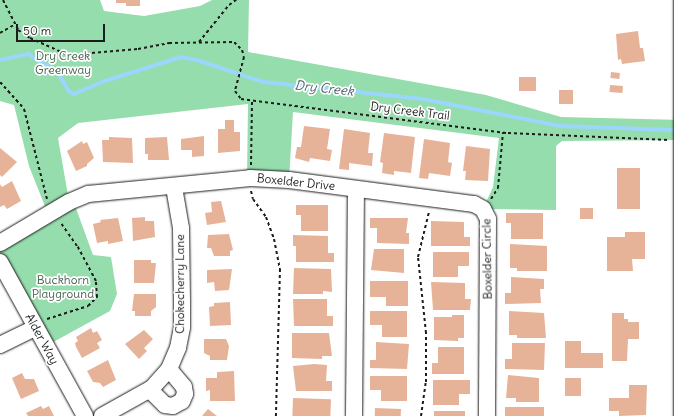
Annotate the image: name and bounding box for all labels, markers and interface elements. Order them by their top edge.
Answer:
scale bar [18,16,107,42]
text: 50 m [23,23,51,38]
park label: Dry Creek Greenway [35,49,91,77]
water label: Dry Creek [294,78,354,100]
street label: Dry Creek Trail [370,99,450,123]
street label: Boxelder Drive [256,171,336,193]
street label: Boxelder Circle [479,218,495,300]
street label: Chokecherry Lane [173,234,187,334]
park label: Buckhorn Playground [32,273,94,301]
street label: Alder Way [22,311,62,367]

